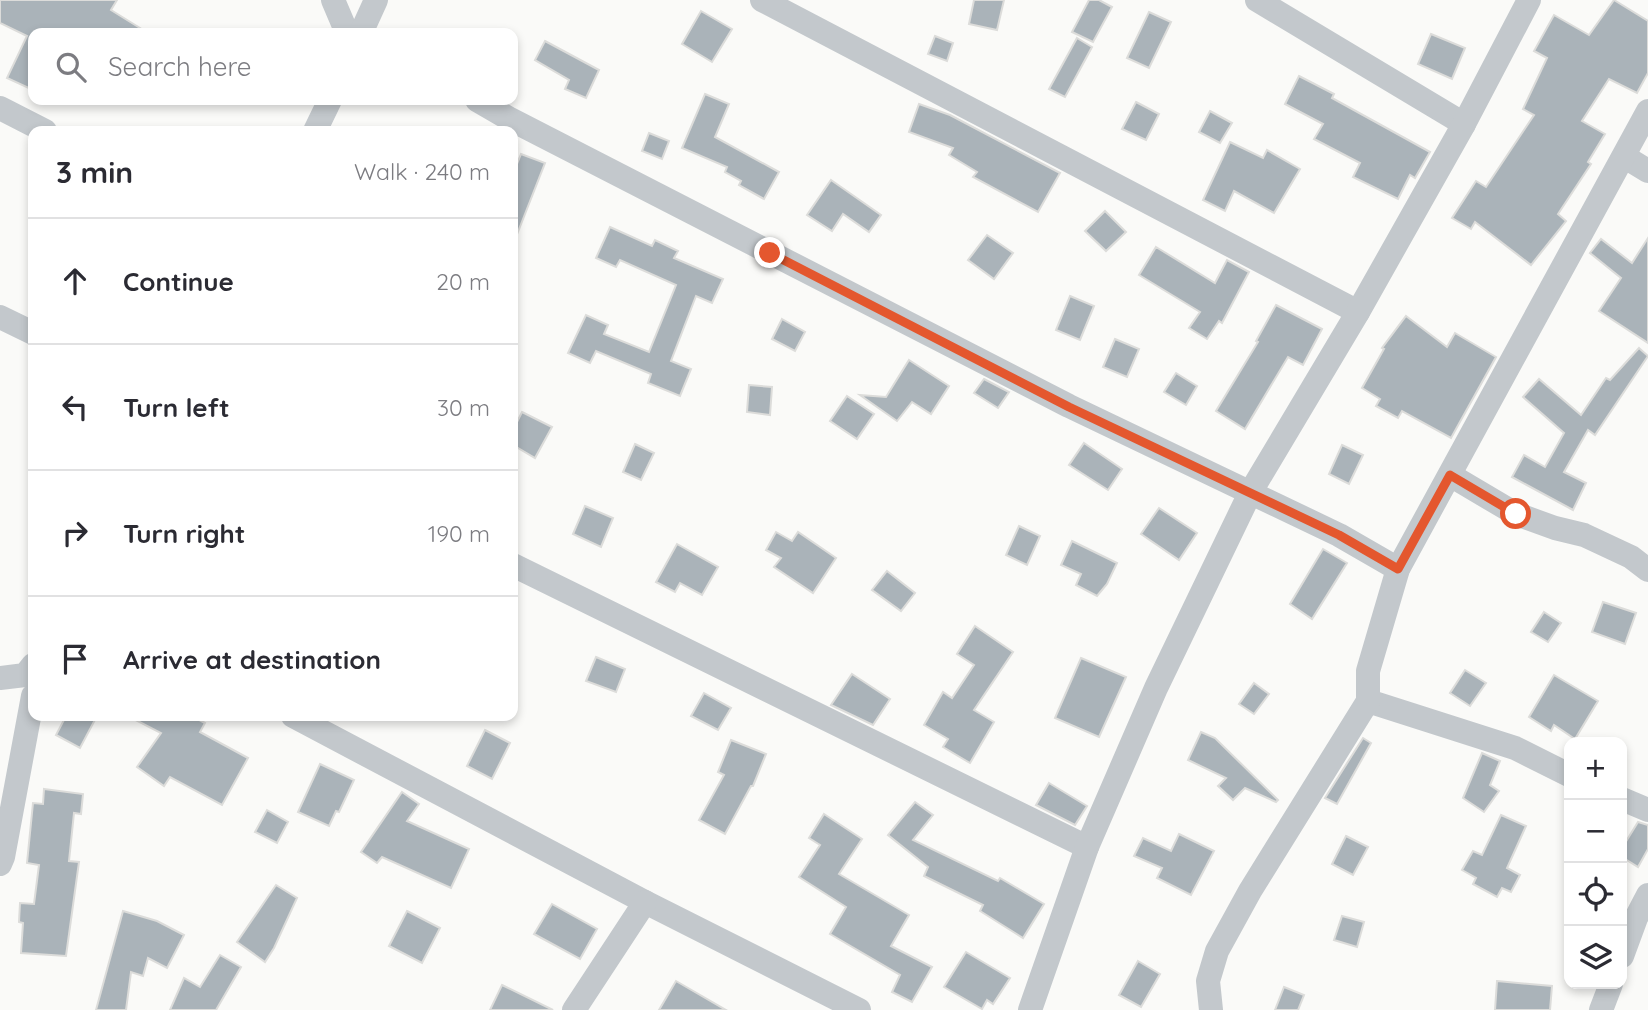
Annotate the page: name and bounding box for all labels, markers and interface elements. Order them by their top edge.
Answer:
search box [28,28,518,105]
icon: search [52,48,90,86]
text: Search here [108,50,252,83]
text: 3 min [56,153,133,191]
text: Walk · 240 m [354,157,490,186]
route end [754,237,785,268]
icon: ahead [56,262,94,300]
text: Continue [123,265,234,298]
text: 20 m [436,267,490,296]
icon: left [56,388,94,426]
text: Turn left [123,391,230,424]
text: 30 m [437,393,490,422]
route start [1500,498,1531,529]
icon: right [56,514,94,552]
text: Turn right [123,517,245,550]
text: 190 m [428,519,490,548]
icon: arrive [56,640,94,678]
text: Arrive at destination [123,643,381,676]
map controls [1564,737,1627,989]
button: + [1564,737,1627,800]
button: − [1564,800,1627,863]
button: locate [1564,863,1627,926]
button: layers [1564,926,1627,989]

